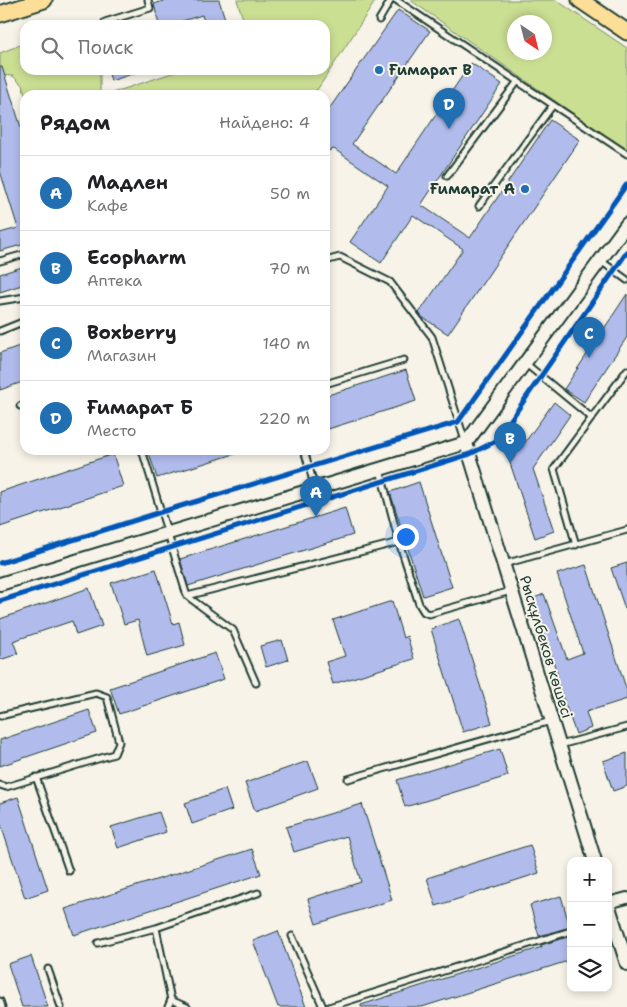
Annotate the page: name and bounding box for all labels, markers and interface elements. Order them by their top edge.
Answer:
north arrow [507,15,552,60]
search box [20,20,330,75]
icon: search [38,34,66,62]
text: Поиск [78,35,133,60]
place label: Ғимарат В [389,60,472,80]
marker: Ғимарат В [373,64,385,76]
pin: D [433,88,465,129]
text: Рядом [40,109,110,137]
text: Найдено: 4 [219,112,310,133]
text: Мадлен [87,170,168,195]
place label: Ғимарат А [430,179,515,199]
text: A [50,183,62,204]
text: 50 m [270,183,310,204]
marker: Ғимарат А [519,183,531,195]
text: Кафе [87,195,128,216]
text: Ecopharm [87,245,186,270]
text: B [51,258,61,279]
text: 70 m [269,258,310,279]
text: Аптека [87,270,142,291]
pin: C [573,317,605,358]
text: Boxberry [87,320,177,345]
text: C [51,333,61,354]
text: 140 m [263,333,310,354]
text: Магазин [87,345,156,366]
text: Ғимарат Б [87,395,193,420]
text: D [50,408,62,429]
text: 220 m [258,408,310,429]
text: Место [87,420,137,441]
pin: B [494,422,526,463]
pin: A [300,476,332,517]
your location [393,524,419,550]
street label: Рысқұлбеков көшесі [515,573,577,721]
map controls [567,857,612,992]
button: + [567,857,612,902]
button: − [567,902,612,947]
button: layers [567,947,612,992]

